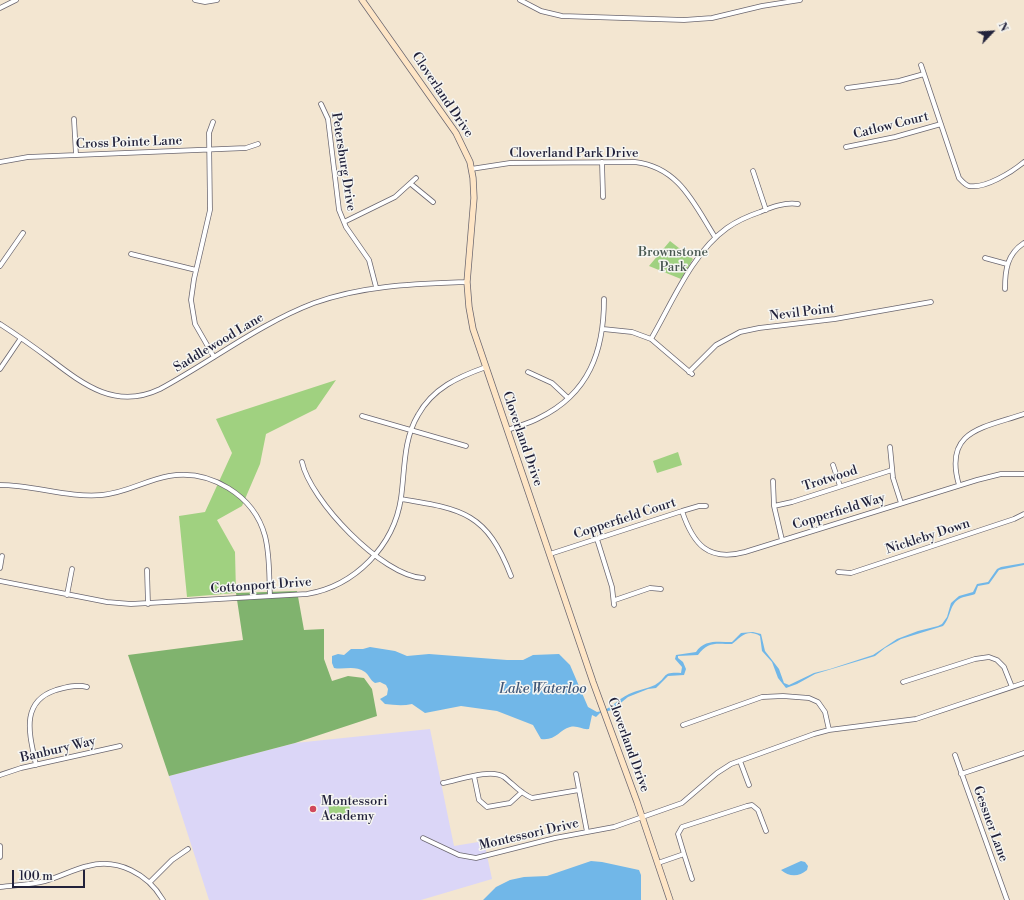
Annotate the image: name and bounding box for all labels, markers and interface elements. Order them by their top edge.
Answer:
north arrow [972,12,1012,52]
text: N [995,20,1011,34]
street label: Cloverland Drive [408,49,476,141]
street label: Catlow Court [852,109,930,143]
street label: Petersburg Drive [327,111,359,213]
street label: Cross Pointe Lane [76,133,182,153]
street label: Cloverland Park Drive [509,146,639,162]
park label: Brownstone Park [638,245,708,276]
street label: Nevil Point [769,301,835,325]
street label: Saddlewood Lane [171,310,267,376]
street label: Cloverland Drive [498,389,546,489]
street label: Trotwood [801,463,859,495]
street label: Copperfield Way [791,491,887,533]
street label: Copperfield Court [572,495,678,543]
street label: Nickleby Down [884,516,972,558]
street label: Cottonport Drive [210,575,312,597]
water label: Lake Waterloo [499,682,587,698]
street label: Cloverland Drive [604,696,652,794]
street label: Banbury Way [19,734,97,766]
street label: Gessner Lane [969,784,1011,864]
place label: Montessori Academy [321,794,387,825]
marker: Montessori Academy [308,804,318,814]
street label: Montessori Drive [477,816,581,854]
scale bar [14,862,87,888]
text: 100 m [19,869,53,884]

